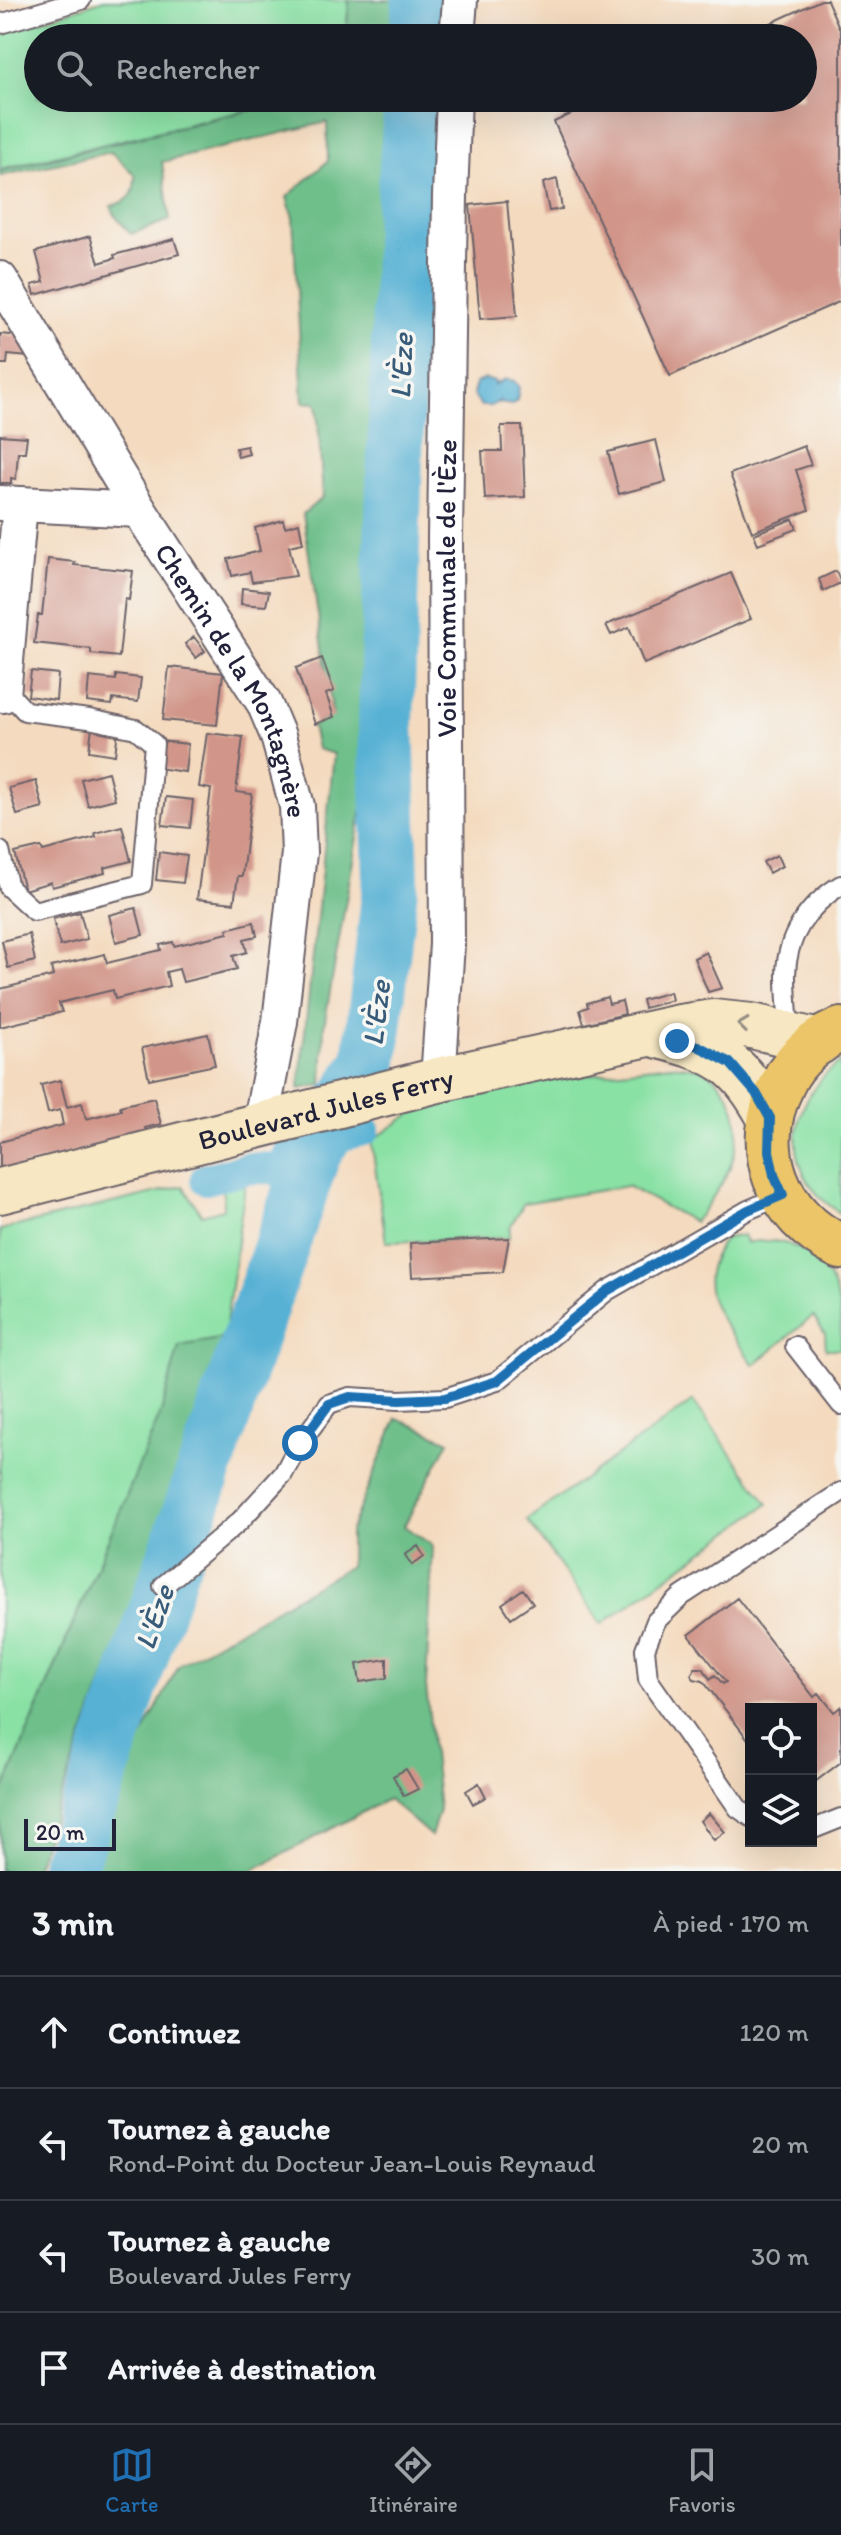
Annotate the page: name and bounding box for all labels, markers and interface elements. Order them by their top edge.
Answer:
search box [24,24,817,112]
icon: search [52,46,96,90]
text: Rechercher [116,50,260,87]
water label: L'Èze [381,331,421,399]
street label: Voie Communale de l'Èze [428,439,463,738]
street label: Chemin de la Montagnère [148,536,314,819]
water label: L'Èze [354,977,399,1048]
one-way arrow [736,1017,749,1034]
route end [659,1023,695,1059]
street label: Boulevard Jules Ferry [195,1060,456,1157]
route start [282,1425,318,1461]
water label: L'Èze [126,1578,183,1654]
map controls [745,1703,817,1847]
button: locate [745,1703,817,1775]
button: layers [745,1775,817,1847]
scale bar [24,1815,116,1851]
text: 20 m [36,1819,85,1846]
text: 3 min [32,1903,114,1944]
text: À pied · 170 m [653,1907,809,1939]
icon: ahead [32,2010,76,2054]
text: Continuez [108,2014,240,2051]
text: 120 m [740,2016,809,2048]
text: Tournez à gauche [108,2110,330,2147]
icon: left [32,2122,76,2166]
text: 20 m [752,2128,809,2160]
text: Rond-Point du Docteur Jean-Louis Reynaud [108,2147,595,2179]
text: Tournez à gauche [108,2222,330,2259]
icon: left [32,2234,76,2278]
text: 30 m [751,2240,809,2272]
text: Boulevard Jules Ferry [108,2259,351,2291]
icon: arrive [32,2346,76,2390]
text: Arrivée à destination [108,2350,376,2387]
tab: Carte [105,2443,158,2518]
tab: Itinéraire [369,2443,458,2518]
tab: Favoris [669,2443,736,2518]

